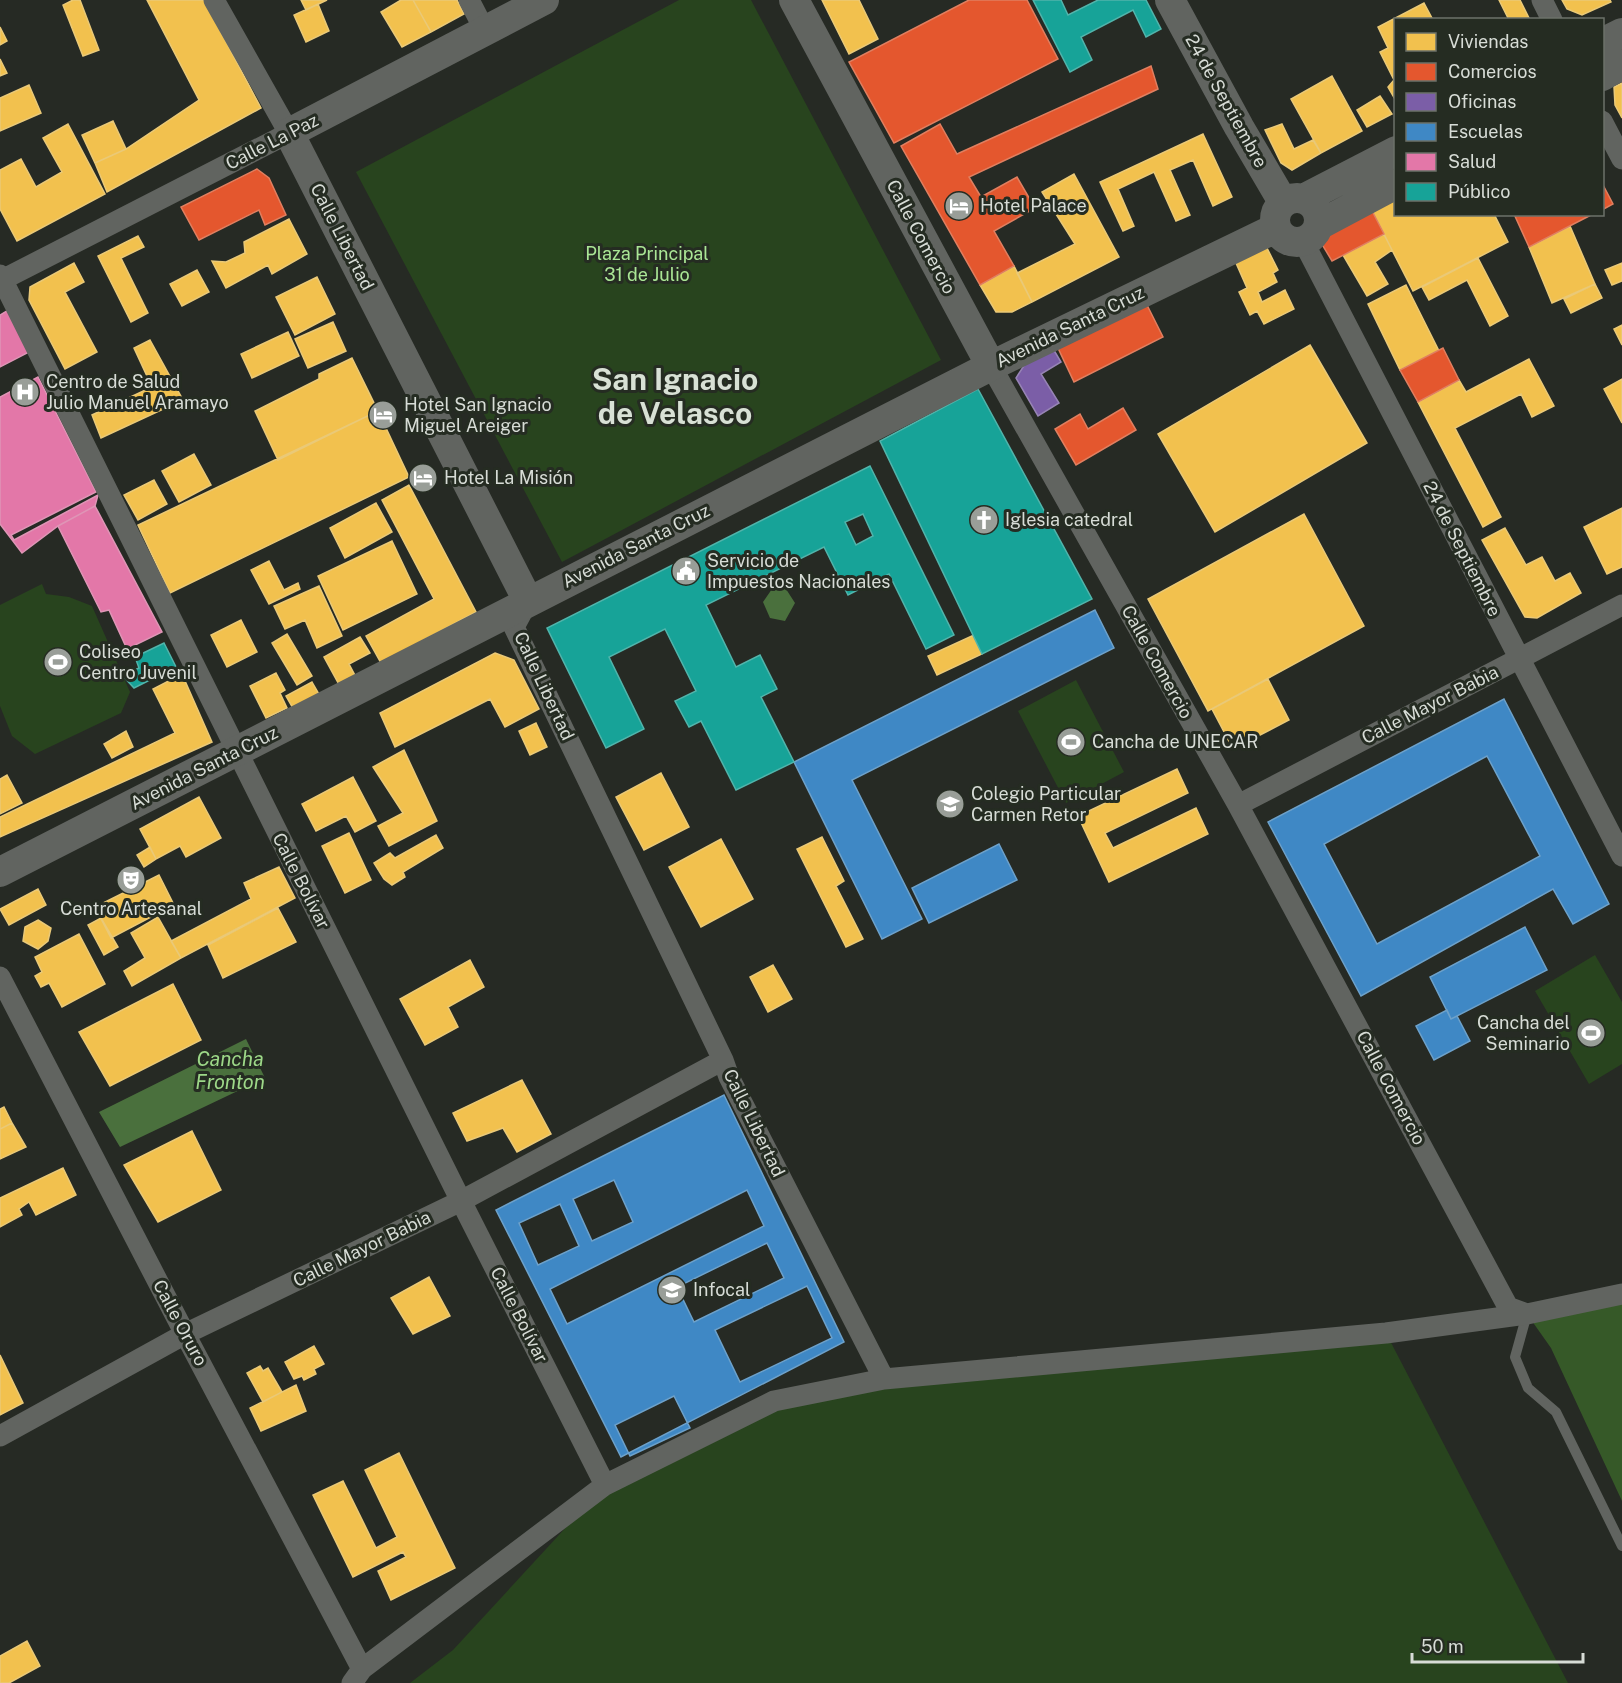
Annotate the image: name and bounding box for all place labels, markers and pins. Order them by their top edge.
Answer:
hotel icon: Hotel Palace [943,190,975,222]
place label: Hotel Palace [980,195,1087,216]
place label: Centro de Salud Julio Manuel Aramayo [46,371,229,413]
hospital icon: Centro de Salud Julio Manuel Aramayo [9,376,41,408]
place label: Hotel San Ignacio Miguel Areiger [404,394,552,436]
hotel icon: Hotel San Ignacio Miguel Areiger [367,399,399,431]
hotel icon: Hotel La Misión [407,462,439,494]
place label: Hotel La Misión [444,467,573,488]
church icon: Iglesia catedral [968,504,1000,536]
place label: Iglesia catedral [1005,509,1133,530]
place label: Servicio de Impuestos Nacionales [707,550,890,592]
public building icon: Servicio de Impuestos Nacionales [670,555,702,587]
place label: Coliseo Centro Juvenil [79,641,197,683]
sports icon: Coliseo Centro Juvenil [42,646,74,678]
sports icon: Cancha de UNECAR [1055,726,1087,758]
place label: Cancha de UNECAR [1092,731,1258,752]
place label: Colegio Particular Carmen Retor [971,783,1121,825]
school or university icon: Colegio Particular Carmen Retor [934,788,966,820]
theatre icon: Centro Artesanal [115,864,147,896]
place label: Centro Artesanal [60,898,202,919]
place label: Cancha del Seminario [1477,1012,1570,1054]
sports icon: Cancha del Seminario [1575,1017,1607,1049]
school or university icon: Infocal [656,1274,688,1306]
place label: Infocal [693,1279,750,1300]

